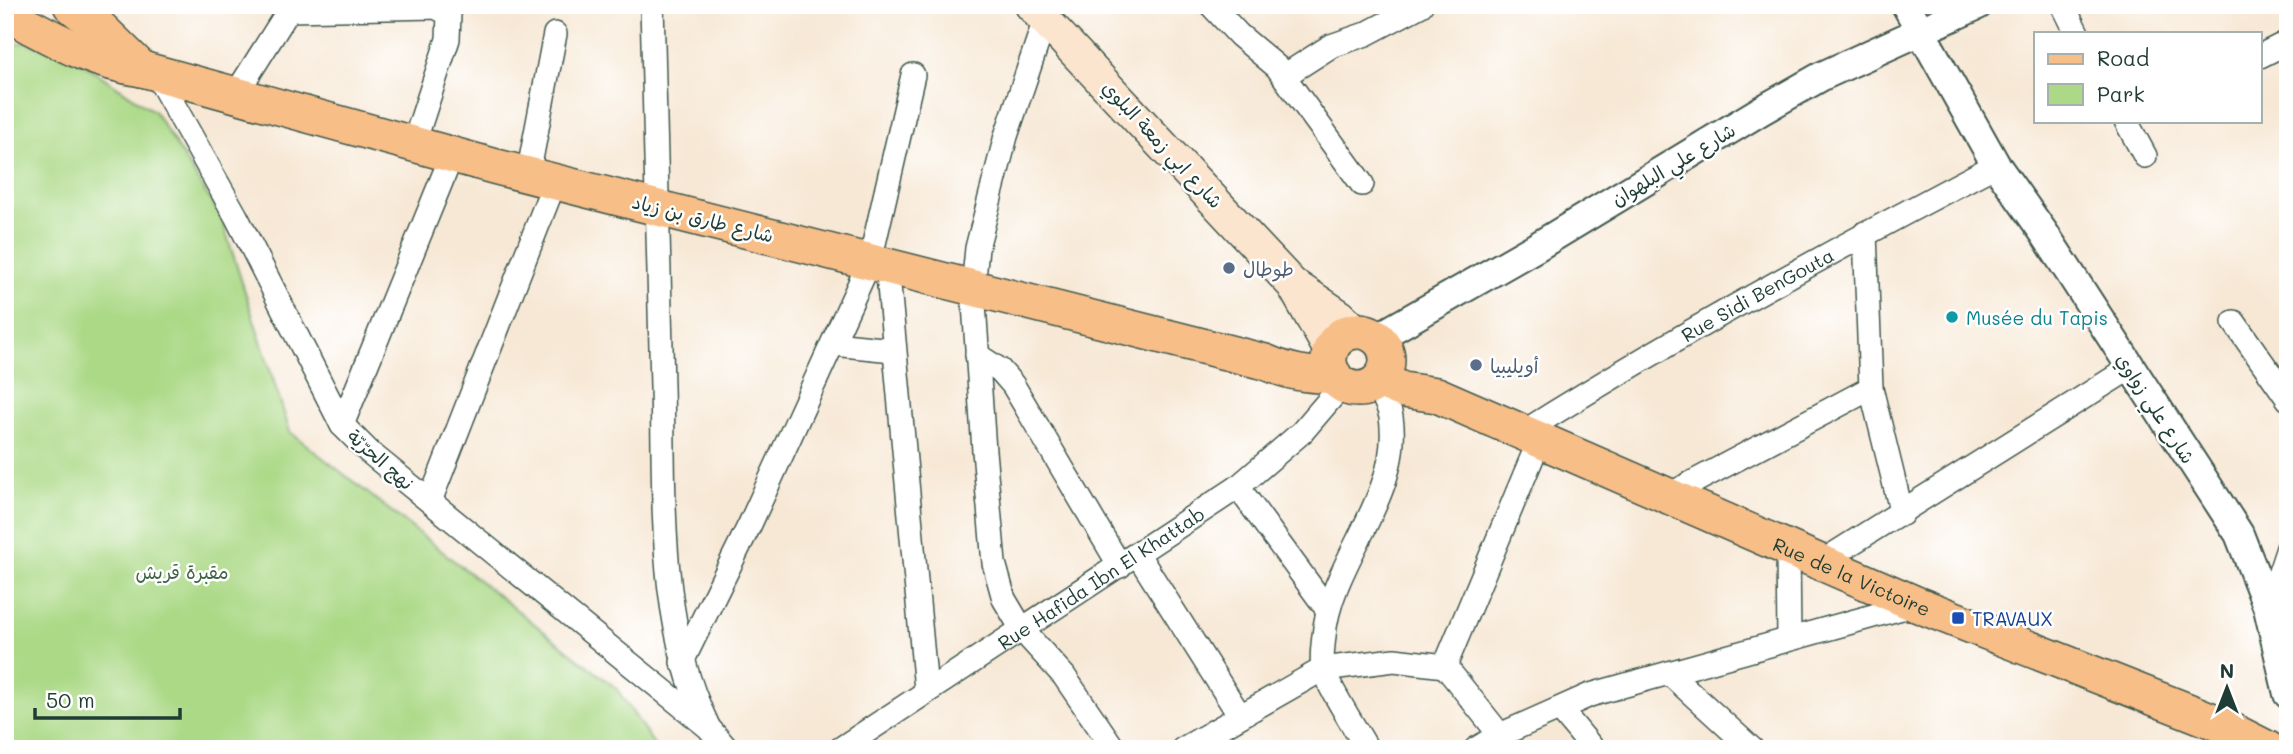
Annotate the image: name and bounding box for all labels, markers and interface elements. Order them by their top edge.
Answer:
legend [2034,32,2262,122]
text: Road [2097,44,2149,71]
street label: شارع ابي زمعة البلوي [1094,75,1229,217]
text: Park [2097,80,2145,107]
street label: شارع علي البلهوان [1606,117,1742,215]
street label: شارع طارق بن زياد [629,188,776,250]
street label: Rue Sidi BenGouta [1676,242,1838,347]
place label: طوطال [1243,256,1294,282]
marker: طوطال [1221,260,1237,276]
place label: Musée du Tapis [1966,305,2108,330]
marker: Musée du Tapis [1944,309,1960,325]
street label: شارع علي زواوي [2107,348,2201,471]
place label: أويليبيا [1490,353,1539,378]
marker: أويليبيا [1468,357,1484,373]
street label: نهج الحرّيّة [342,423,420,496]
street label: Rue Hafida Ibn El Khattab [992,500,1209,655]
street label: Rue de la Victoire [1769,531,1934,621]
park label: مقبرة قريش [135,559,229,584]
place label: TRAVAUX [1972,606,2053,631]
marker: TRAVAUX [1950,610,1966,626]
north arrow [2192,652,2262,722]
text: N [2220,658,2234,683]
scale bar [35,677,180,721]
text: 50 m [46,686,95,713]

